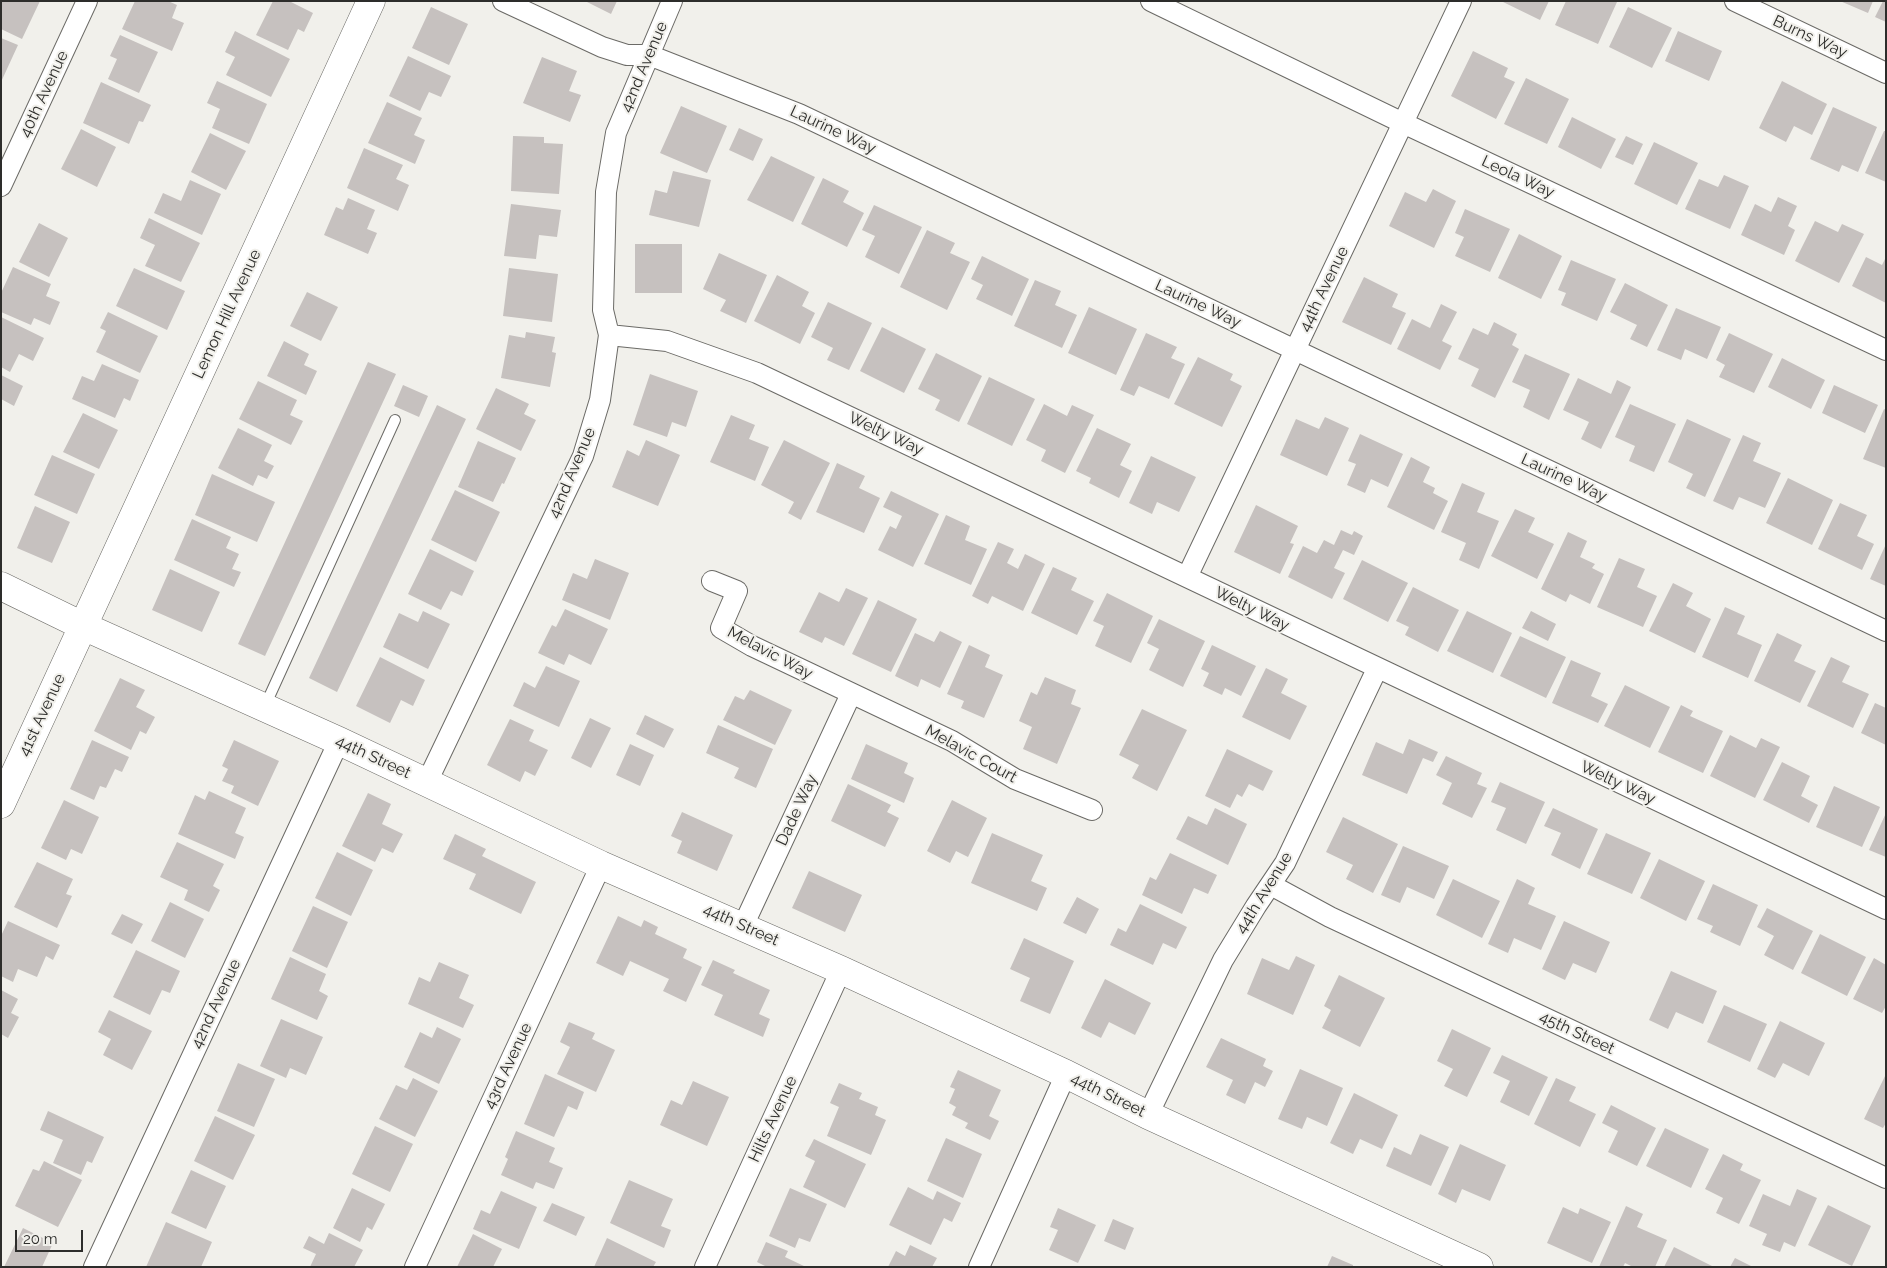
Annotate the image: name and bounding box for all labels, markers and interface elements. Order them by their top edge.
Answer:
street label: Burns Way [1770,11,1850,63]
street label: 42nd Avenue [616,19,672,115]
street label: 40th Avenue [16,48,72,140]
street label: Laurine Way [787,102,879,158]
street label: Leola Way [1478,152,1558,202]
street label: 44th Avenue [1295,243,1353,335]
street label: Lemon Hill Avenue [189,246,265,382]
street label: Laurine Way [1152,276,1244,332]
street label: Welty Way [845,408,927,460]
street label: 42nd Avenue [544,425,600,521]
street label: Laurine Way [1518,450,1610,506]
street label: Welty Way [1212,583,1292,635]
street label: Melavic Way [724,622,816,684]
street label: 41st Avenue [15,671,69,759]
street label: Melavic Court [922,721,1020,787]
street label: 44th Street [332,731,414,783]
street label: Welty Way [1577,757,1659,809]
street label: Dade Way [772,771,822,849]
street label: 44th Avenue [1231,849,1297,937]
street label: 44th Street [700,900,782,950]
street label: 42nd Avenue [187,956,245,1052]
street label: 45th Street [1536,1007,1618,1059]
street label: 43rd Avenue [480,1020,536,1112]
street label: 44th Street [1068,1069,1148,1121]
street label: Hilts Avenue [745,1073,801,1165]
scale bar [18,1220,85,1252]
text: 20 m [23,1230,58,1248]

